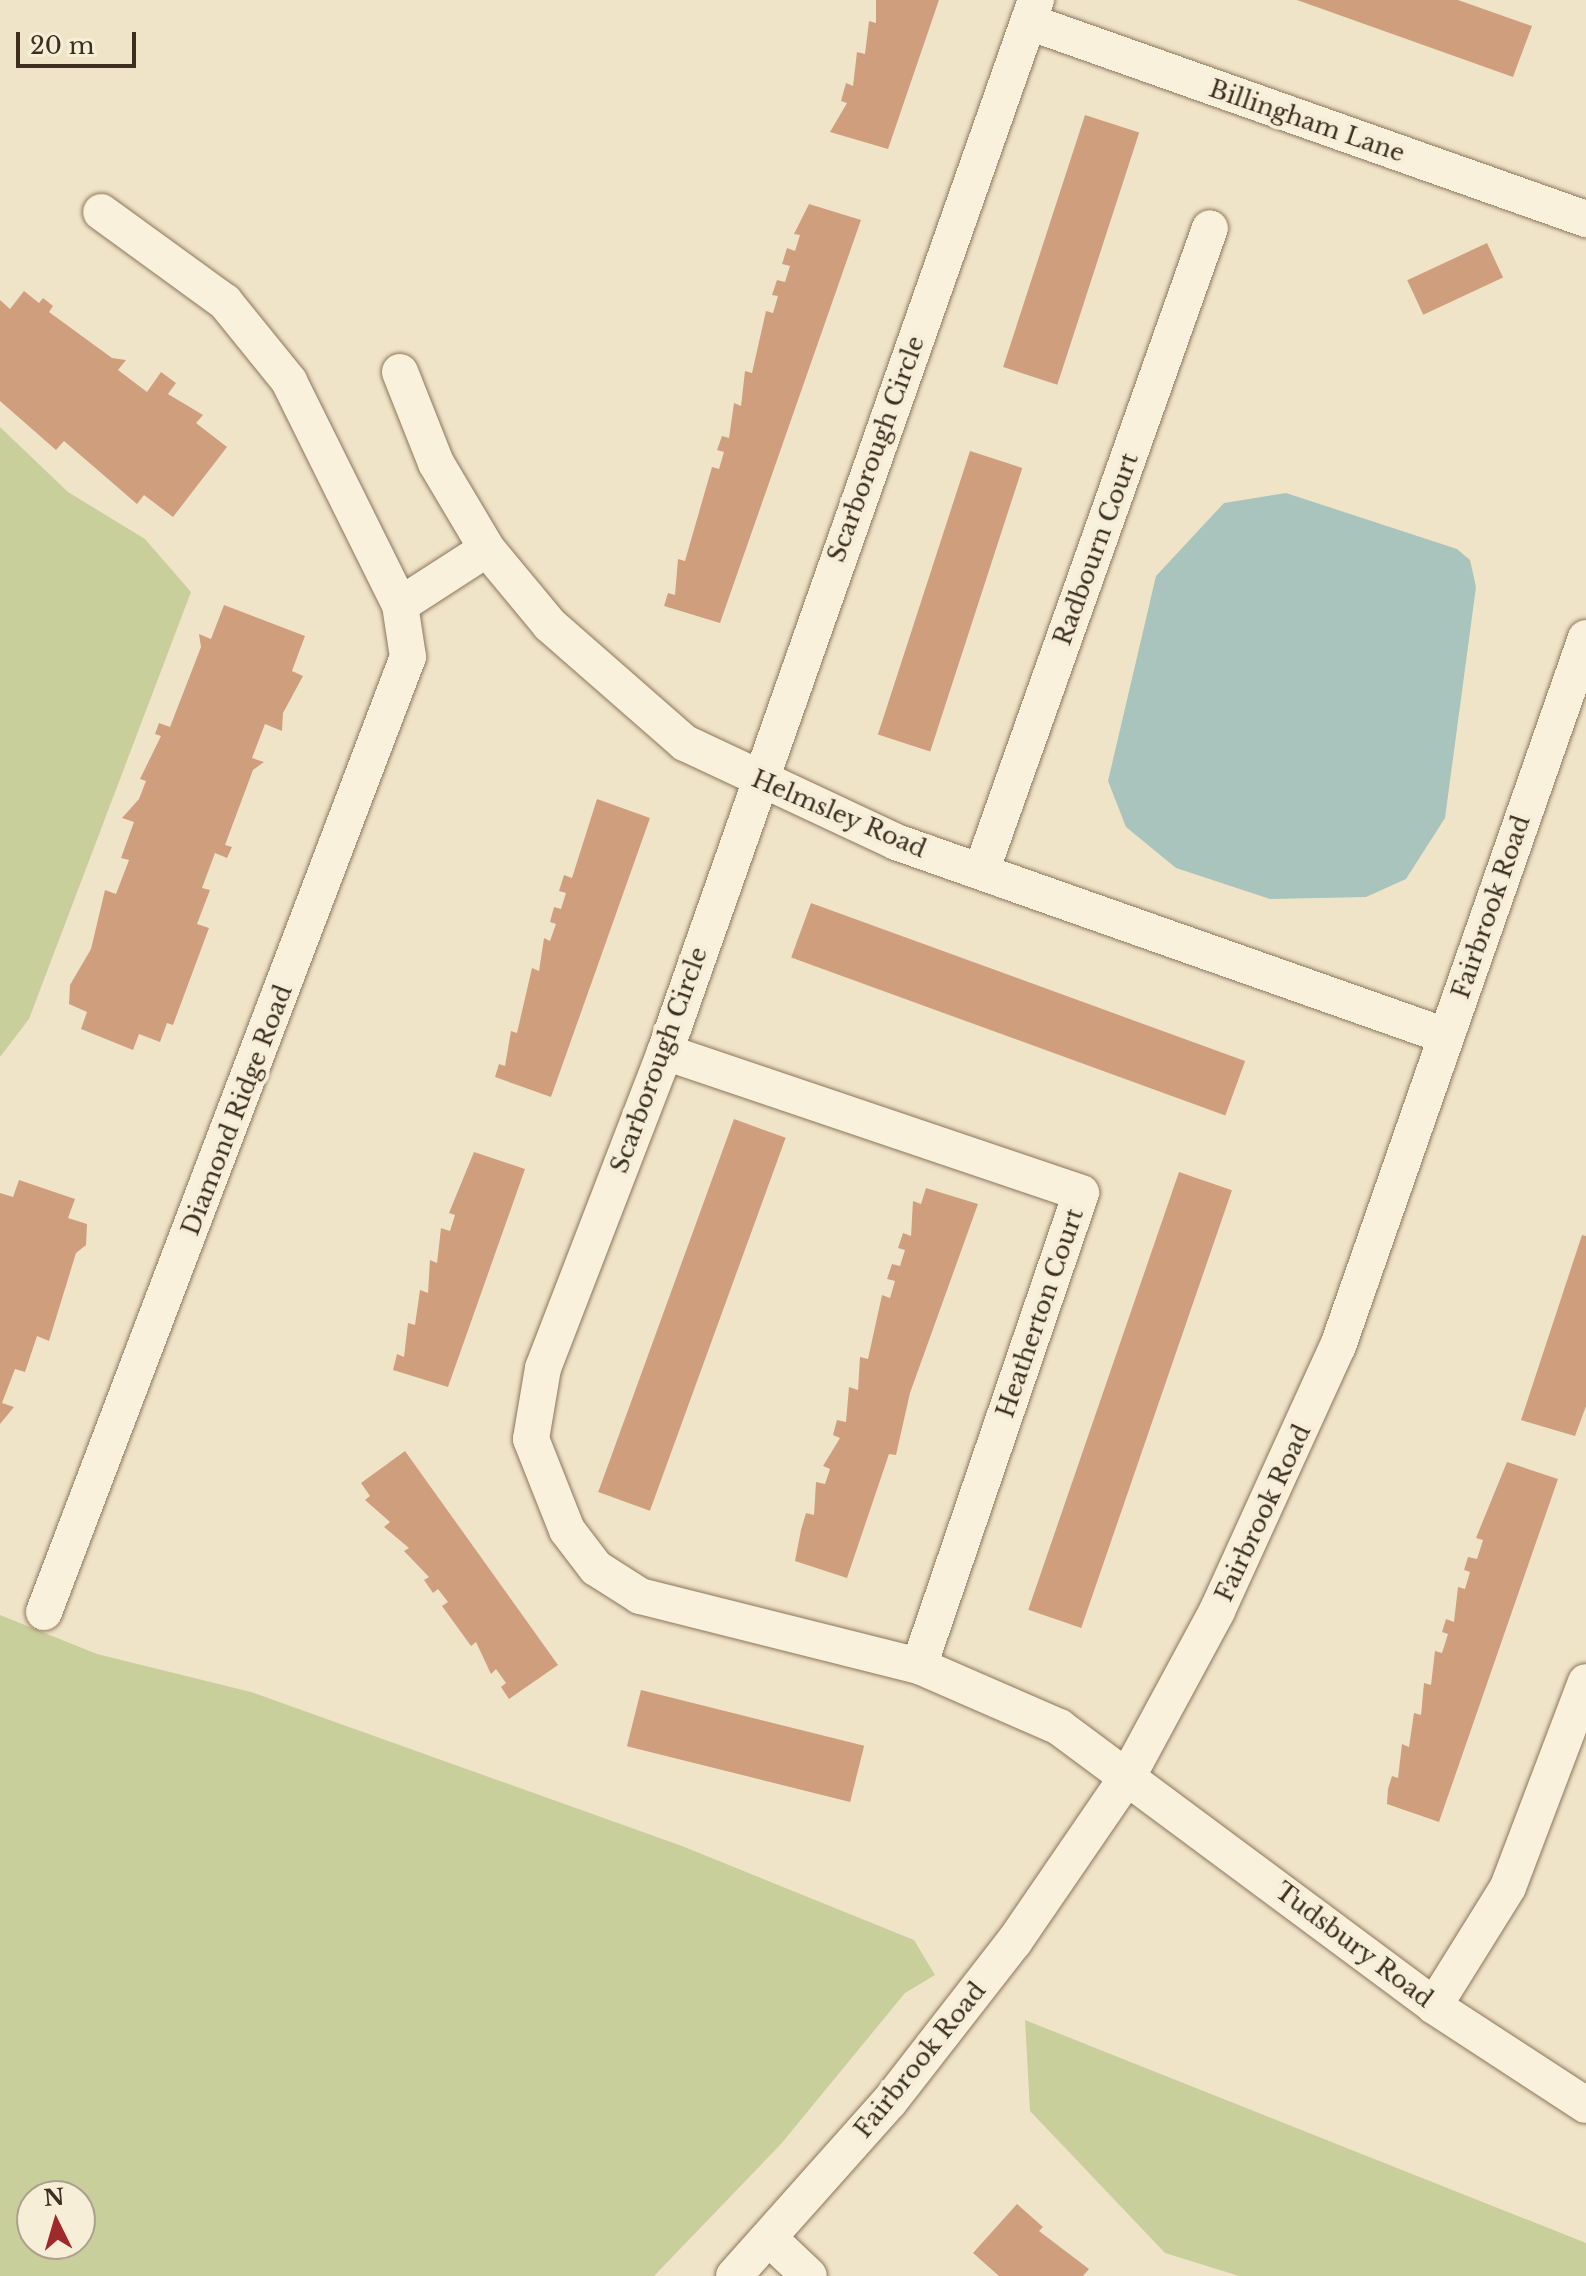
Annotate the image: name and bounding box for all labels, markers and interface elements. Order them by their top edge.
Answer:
scale bar [20,16,140,66]
text: 20 m [30,31,95,60]
street label: Billingham Lane [1206,74,1408,168]
street label: Scarborough Circle [822,332,930,566]
street label: Radbourn Court [1048,449,1144,649]
street label: Helmsley Road [747,764,931,864]
street label: Fairbrook Road [1446,812,1536,1002]
street label: Scarborough Circle [605,943,713,1177]
street label: Diamond Ridge Road [176,981,298,1239]
street label: Heatherton Court [991,1205,1089,1421]
street label: Fairbrook Road [1209,1420,1317,1606]
street label: Tudsbury Road [1269,1876,1439,2014]
street label: Fairbrook Road [848,1976,992,2144]
north arrow [16,2180,96,2260]
text: N [43,2183,66,2212]

